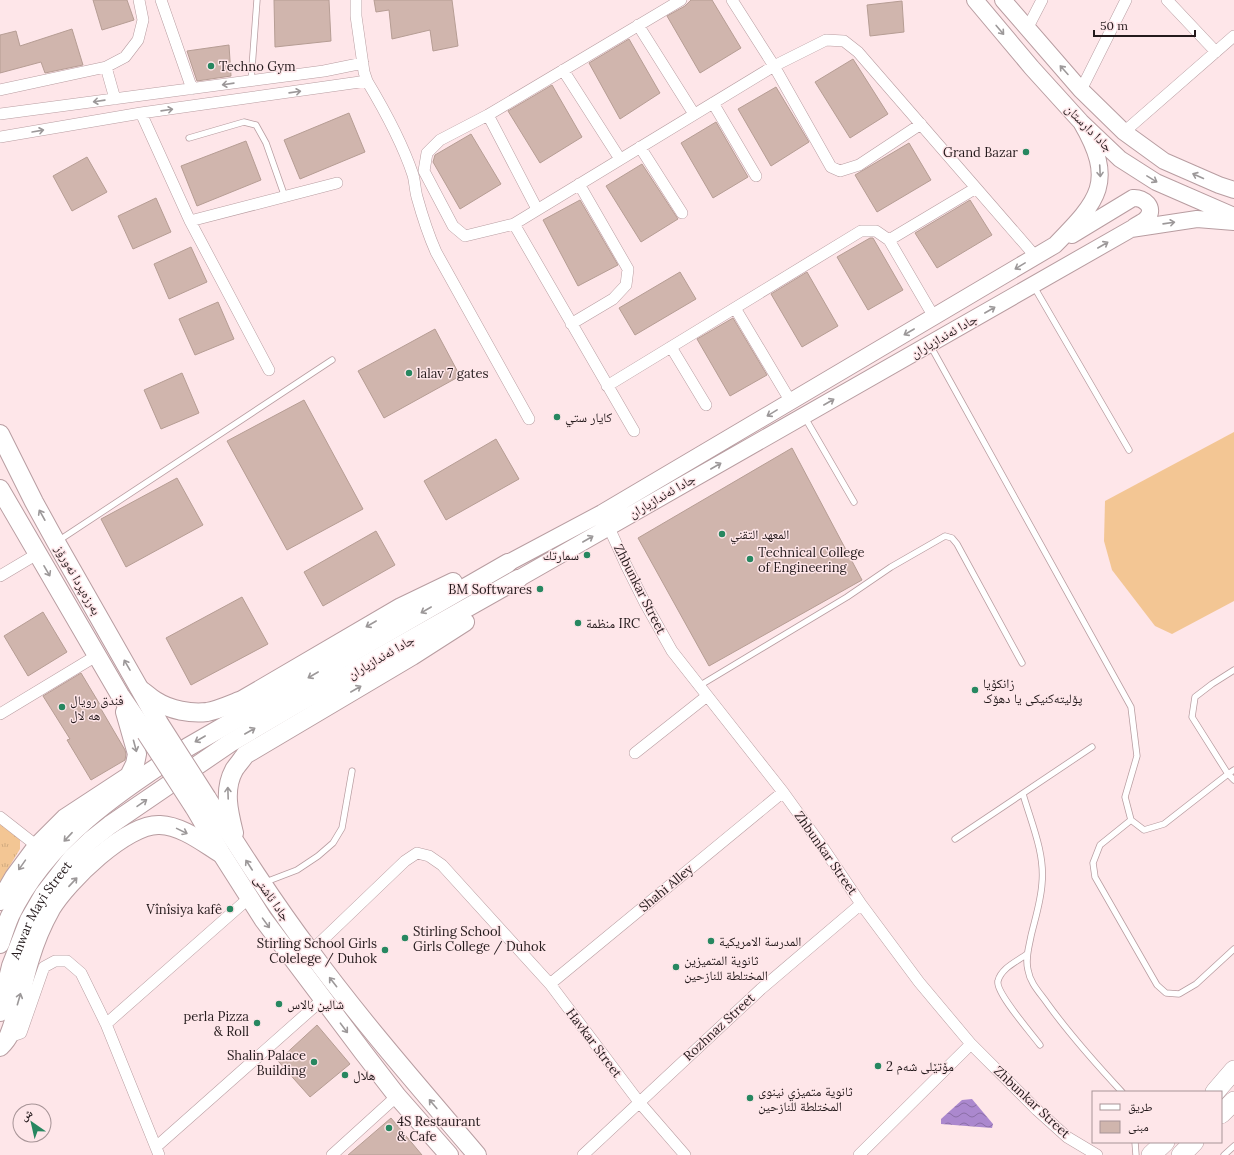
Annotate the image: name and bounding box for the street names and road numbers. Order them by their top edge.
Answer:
street label: جادا دارستان [1061,100,1117,156]
street label: جادا ئەندازیاران [908,310,980,362]
street label: جادا ئەندازیاران [626,470,698,522]
street label: بەرزەپردا نەورۆز [51,541,105,618]
street label: Zhbunkar Street [610,541,670,637]
street label: جادا ئەندازیاران [345,631,417,683]
street label: Zhbunkar Street [791,808,861,898]
street label: Anwar Mayi Street [6,857,75,963]
street label: Shahi Alley [635,860,697,916]
street label: جادا ئاشتی [250,872,294,924]
street label: Rozhnaz Street [680,990,758,1064]
street label: Havkar Street [562,1005,626,1081]
street label: Zhbunkar Street [990,1062,1074,1142]

